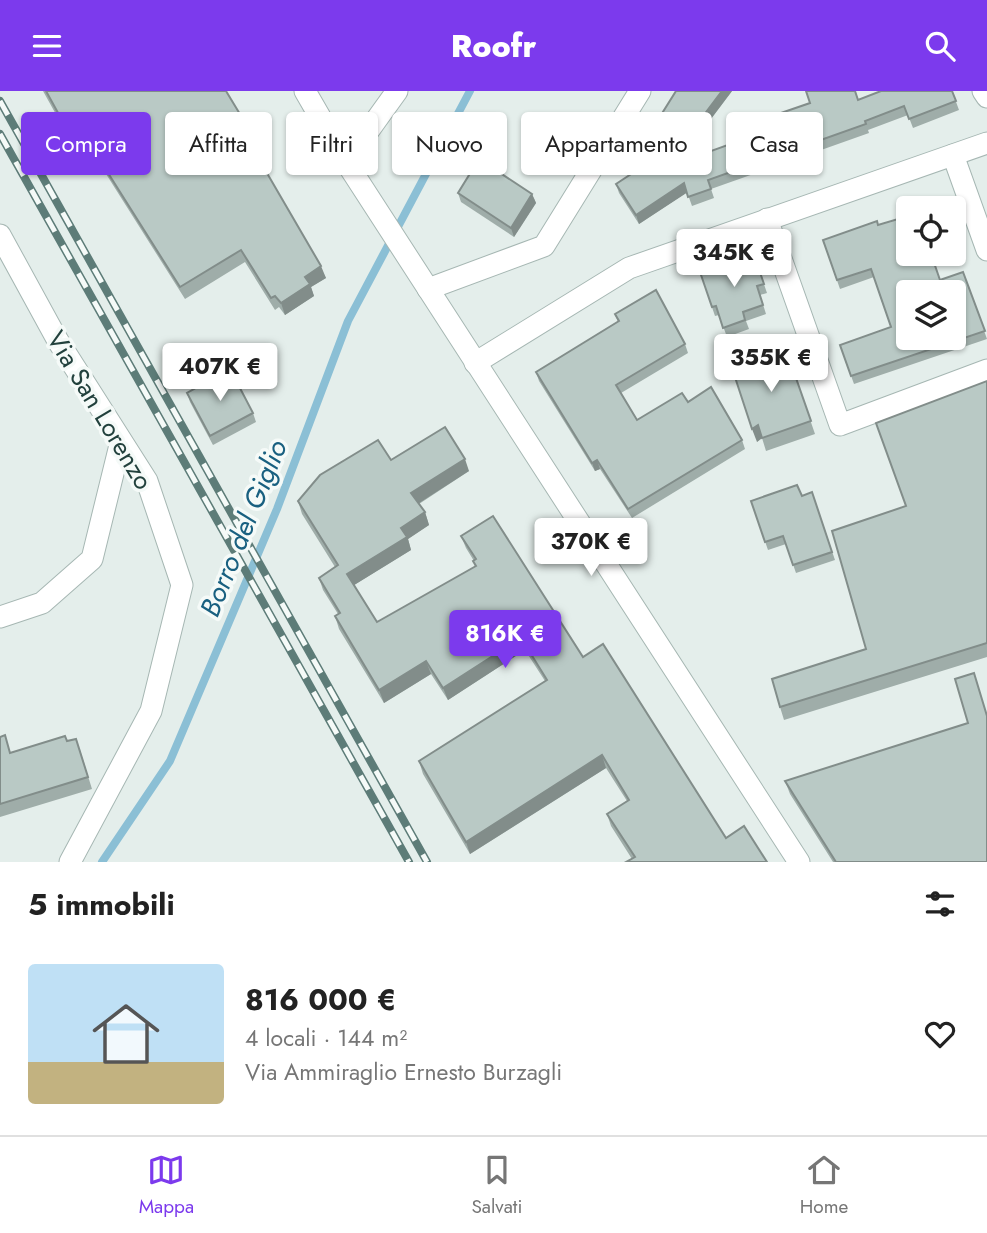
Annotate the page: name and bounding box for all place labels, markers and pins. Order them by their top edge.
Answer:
pin: 345K € [677,229,791,289]
pin: 355K € [714,335,828,394]
pin: 407K € [163,343,277,403]
pin: 370K € [534,519,648,578]
pin: 816K € [448,611,562,670]

